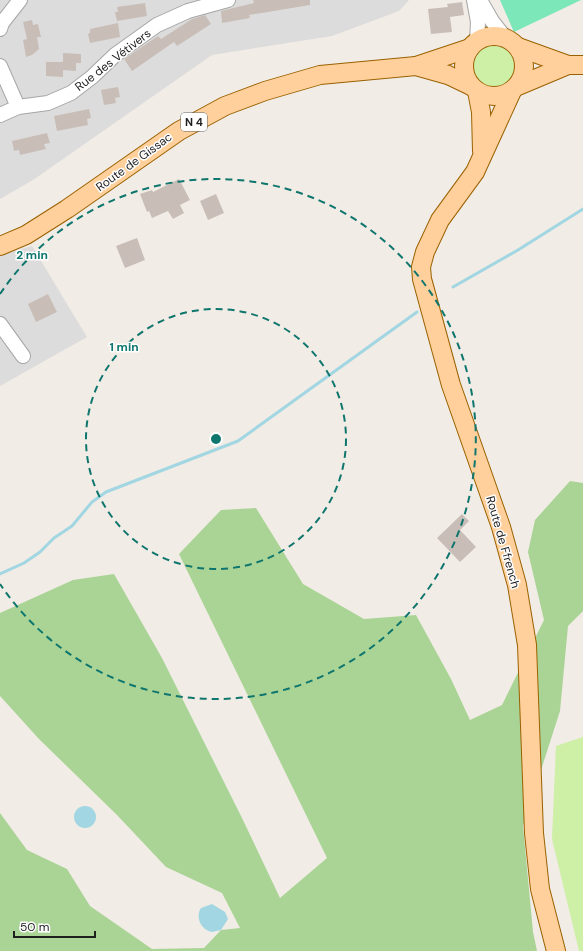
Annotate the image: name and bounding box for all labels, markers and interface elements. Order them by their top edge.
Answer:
street label: Rue des Vétivers [72,25,154,95]
road number: N 4 [181,113,207,131]
street label: Route de Gissac [93,129,175,195]
text: 2 min [16,247,48,263]
text: 1 min [109,339,139,355]
centre of rings [209,432,223,446]
street label: Route de Ffrench [482,494,524,590]
scale bar [14,913,95,939]
text: 50 m [20,919,49,935]

